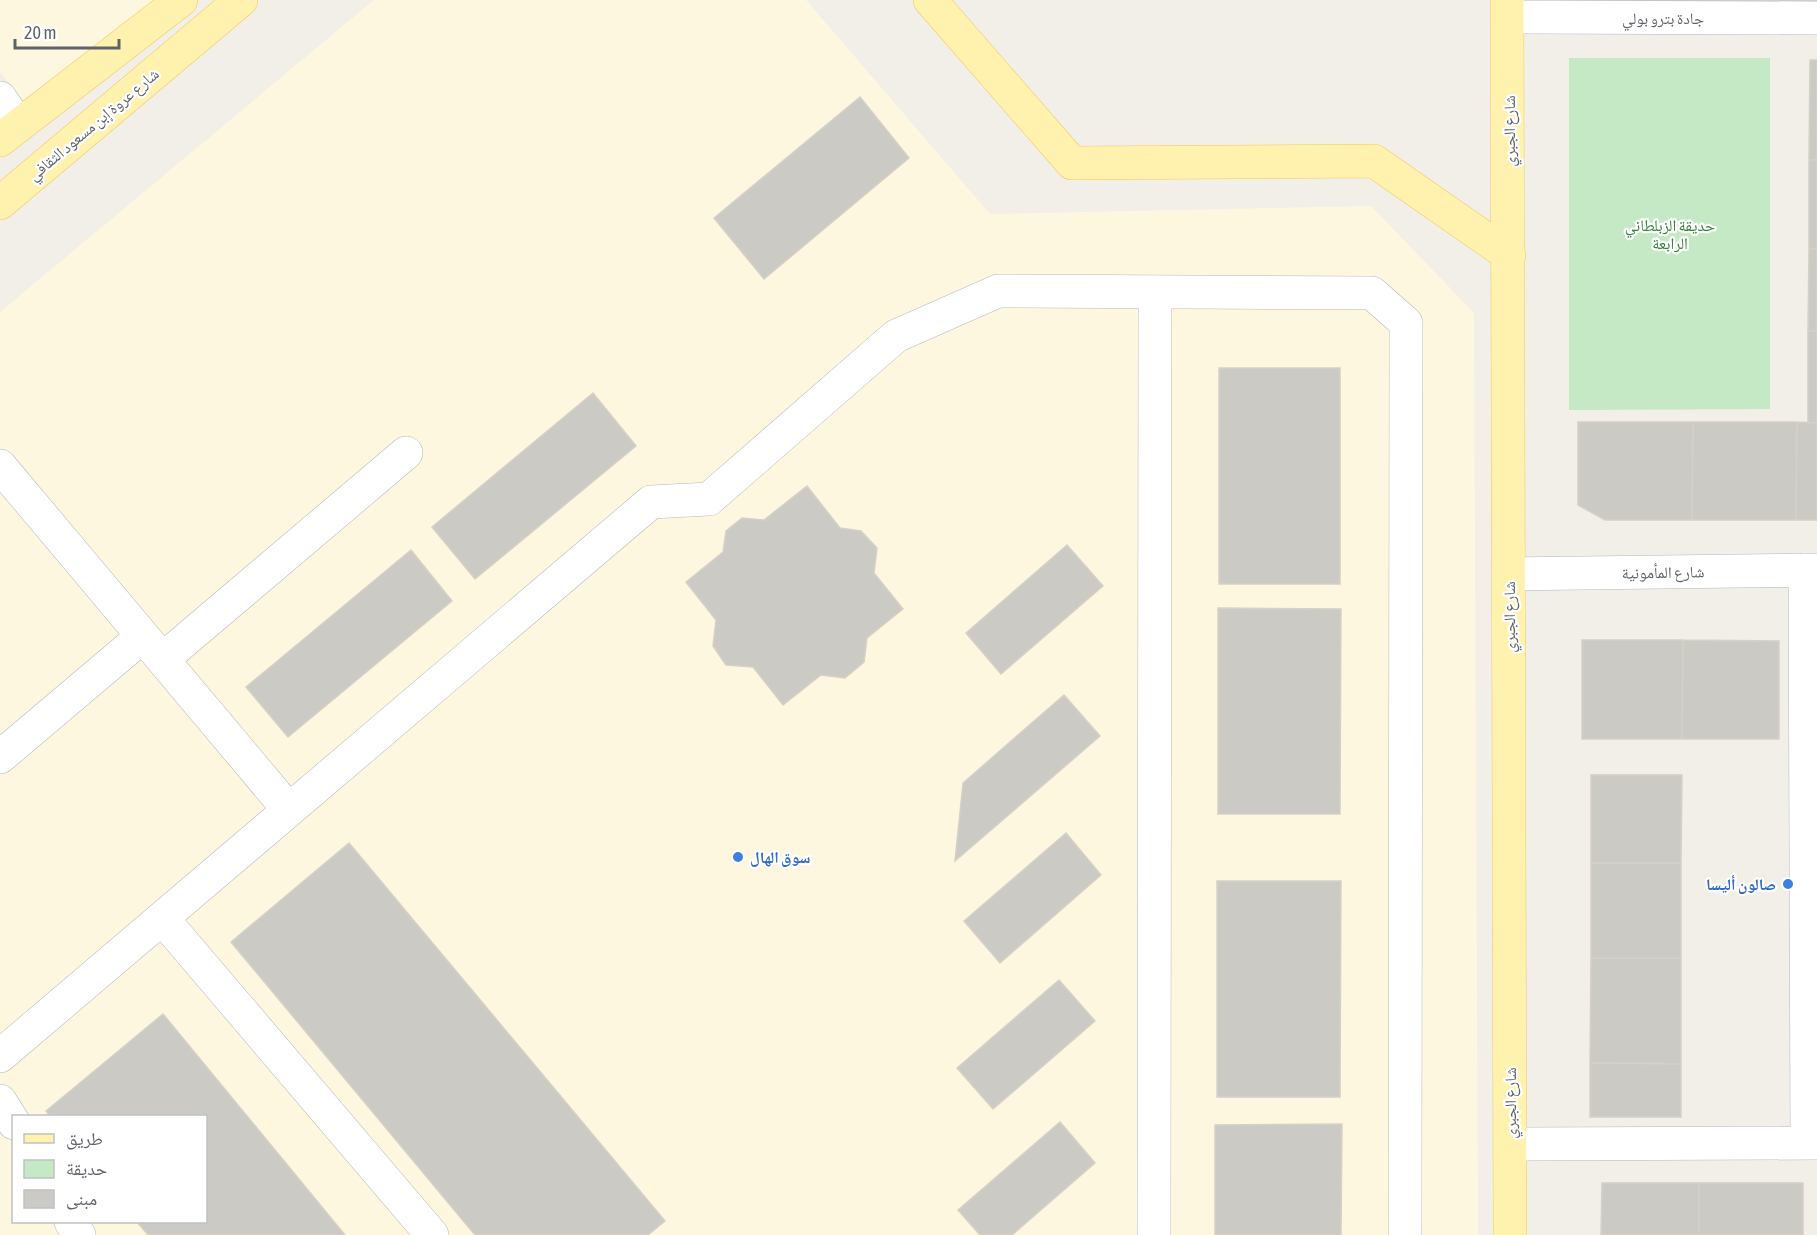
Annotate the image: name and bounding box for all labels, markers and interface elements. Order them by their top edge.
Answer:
street label: جادة بترو بولي [1622,9,1704,31]
scale bar [15,12,118,50]
text: 20 m [24,22,56,43]
street label: شارع عروة إبن مسعود الثقافي [24,64,165,187]
street label: شارع الجبري [1500,95,1522,167]
park label: حديقة الزبلطاني الرابعة [1625,216,1715,253]
street label: شارع المأمونية [1622,562,1705,584]
street label: شارع الجبري [1500,581,1522,653]
place label: سوق الهال [750,848,810,867]
marker: سوق الهال [731,850,745,864]
place label: صالون أليسا [1706,875,1776,894]
marker: صالون أليسا [1781,877,1795,891]
street label: شارع الجبري [1501,1067,1523,1139]
legend [12,1115,207,1223]
text: طريق [66,1128,103,1150]
text: حديقة [66,1158,107,1179]
text: مبنى [66,1188,97,1210]

